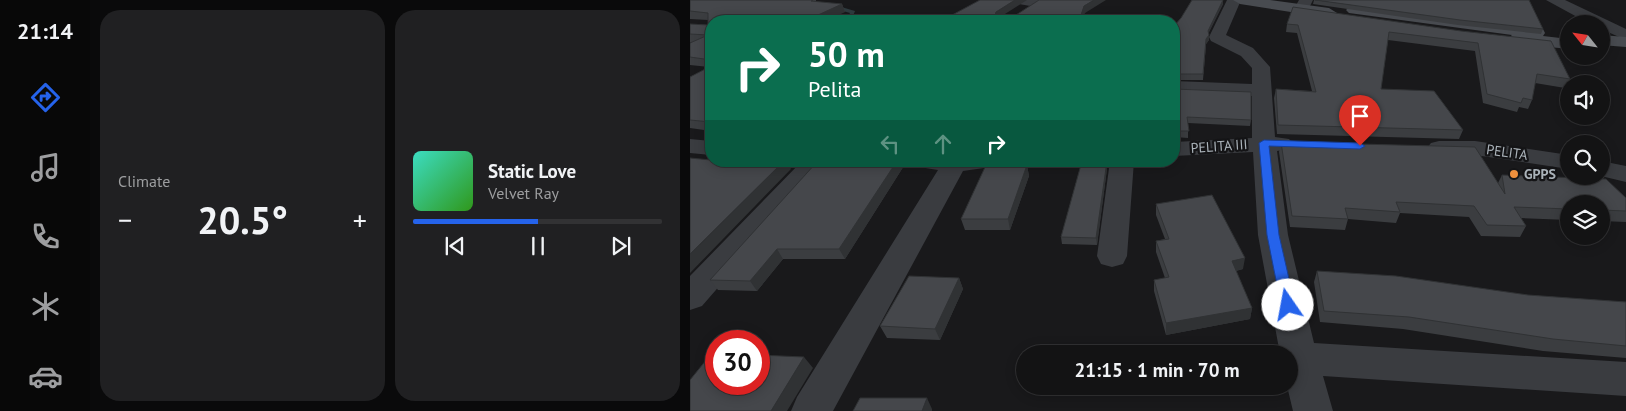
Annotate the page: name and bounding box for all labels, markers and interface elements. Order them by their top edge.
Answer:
north arrow [1560,15,1610,65]
map controls [1560,15,1610,245]
text: 21:14 [17,17,73,45]
text: 50 m [808,31,885,77]
icon: right [725,35,790,100]
text: Pelita [808,75,861,103]
button: sound [1560,75,1610,125]
icon: directions [28,80,63,115]
pin [1339,95,1381,146]
icon: arrive [1346,102,1374,130]
icon: left [876,130,904,158]
icon: ahead [929,130,957,158]
icon: right [982,130,1010,158]
street label: PELITA III [1190,135,1248,157]
button: search [1560,135,1610,185]
street label: PELITA [1485,140,1530,164]
icon: music [28,150,63,185]
text: Static Love [488,159,576,183]
place label: GPPS [1524,165,1556,183]
marker: GPPS [1508,168,1520,180]
text: Climate [118,171,170,191]
text: Velvet Ray [488,183,559,203]
text: 20.5° [197,195,288,244]
button: layers [1560,195,1610,245]
text: − [118,201,132,238]
text: + [353,201,367,238]
icon: phone [28,219,63,254]
icon: previous [441,232,469,260]
icon: pause [524,232,552,260]
icon: next [607,232,635,260]
position arrow [1261,278,1313,330]
icon: climate [28,289,63,324]
speed limit sign: 30 [705,330,770,395]
text: 21:15 · 1 min · 70 m [1074,358,1240,382]
icon: car [28,359,63,394]

